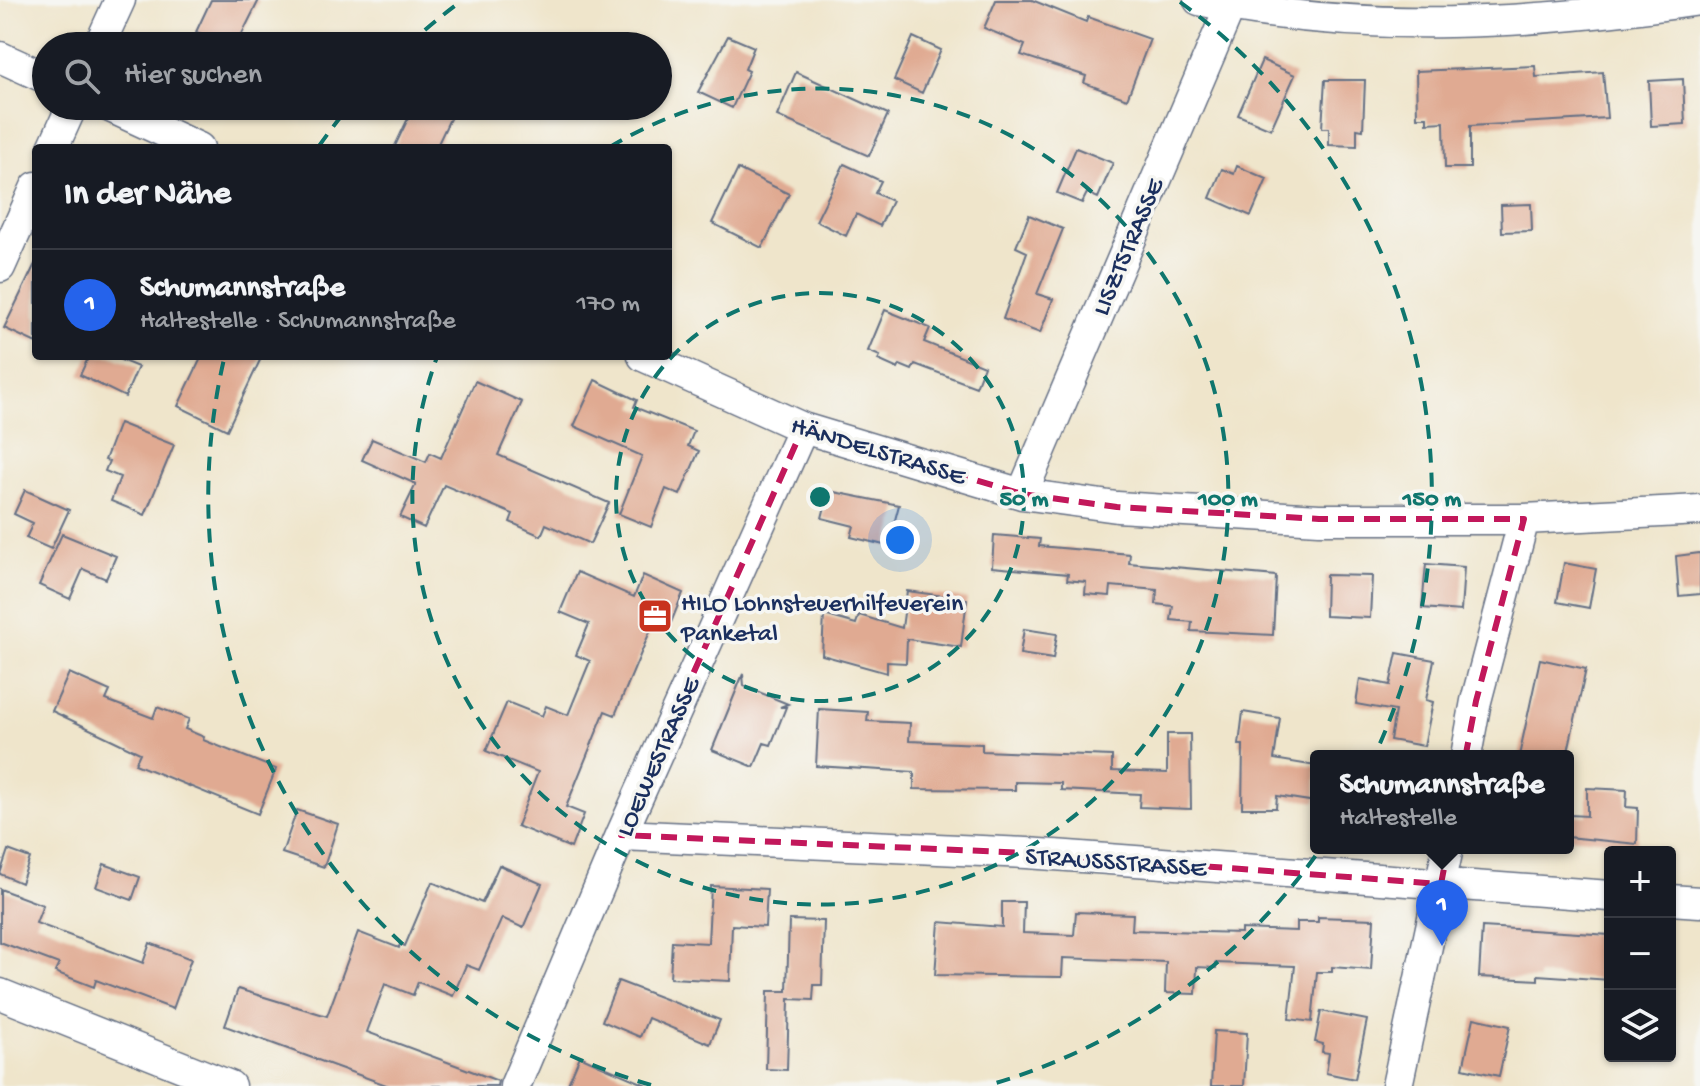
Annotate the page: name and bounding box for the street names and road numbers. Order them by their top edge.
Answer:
street label: LISZTSTRASSE [1087,174,1173,321]
street label: HÄNDELSTRASSE [787,412,970,495]
street label: LOEWESTRASSE [611,673,709,842]
street label: STRAUSSSTRASSE [1024,843,1208,886]

